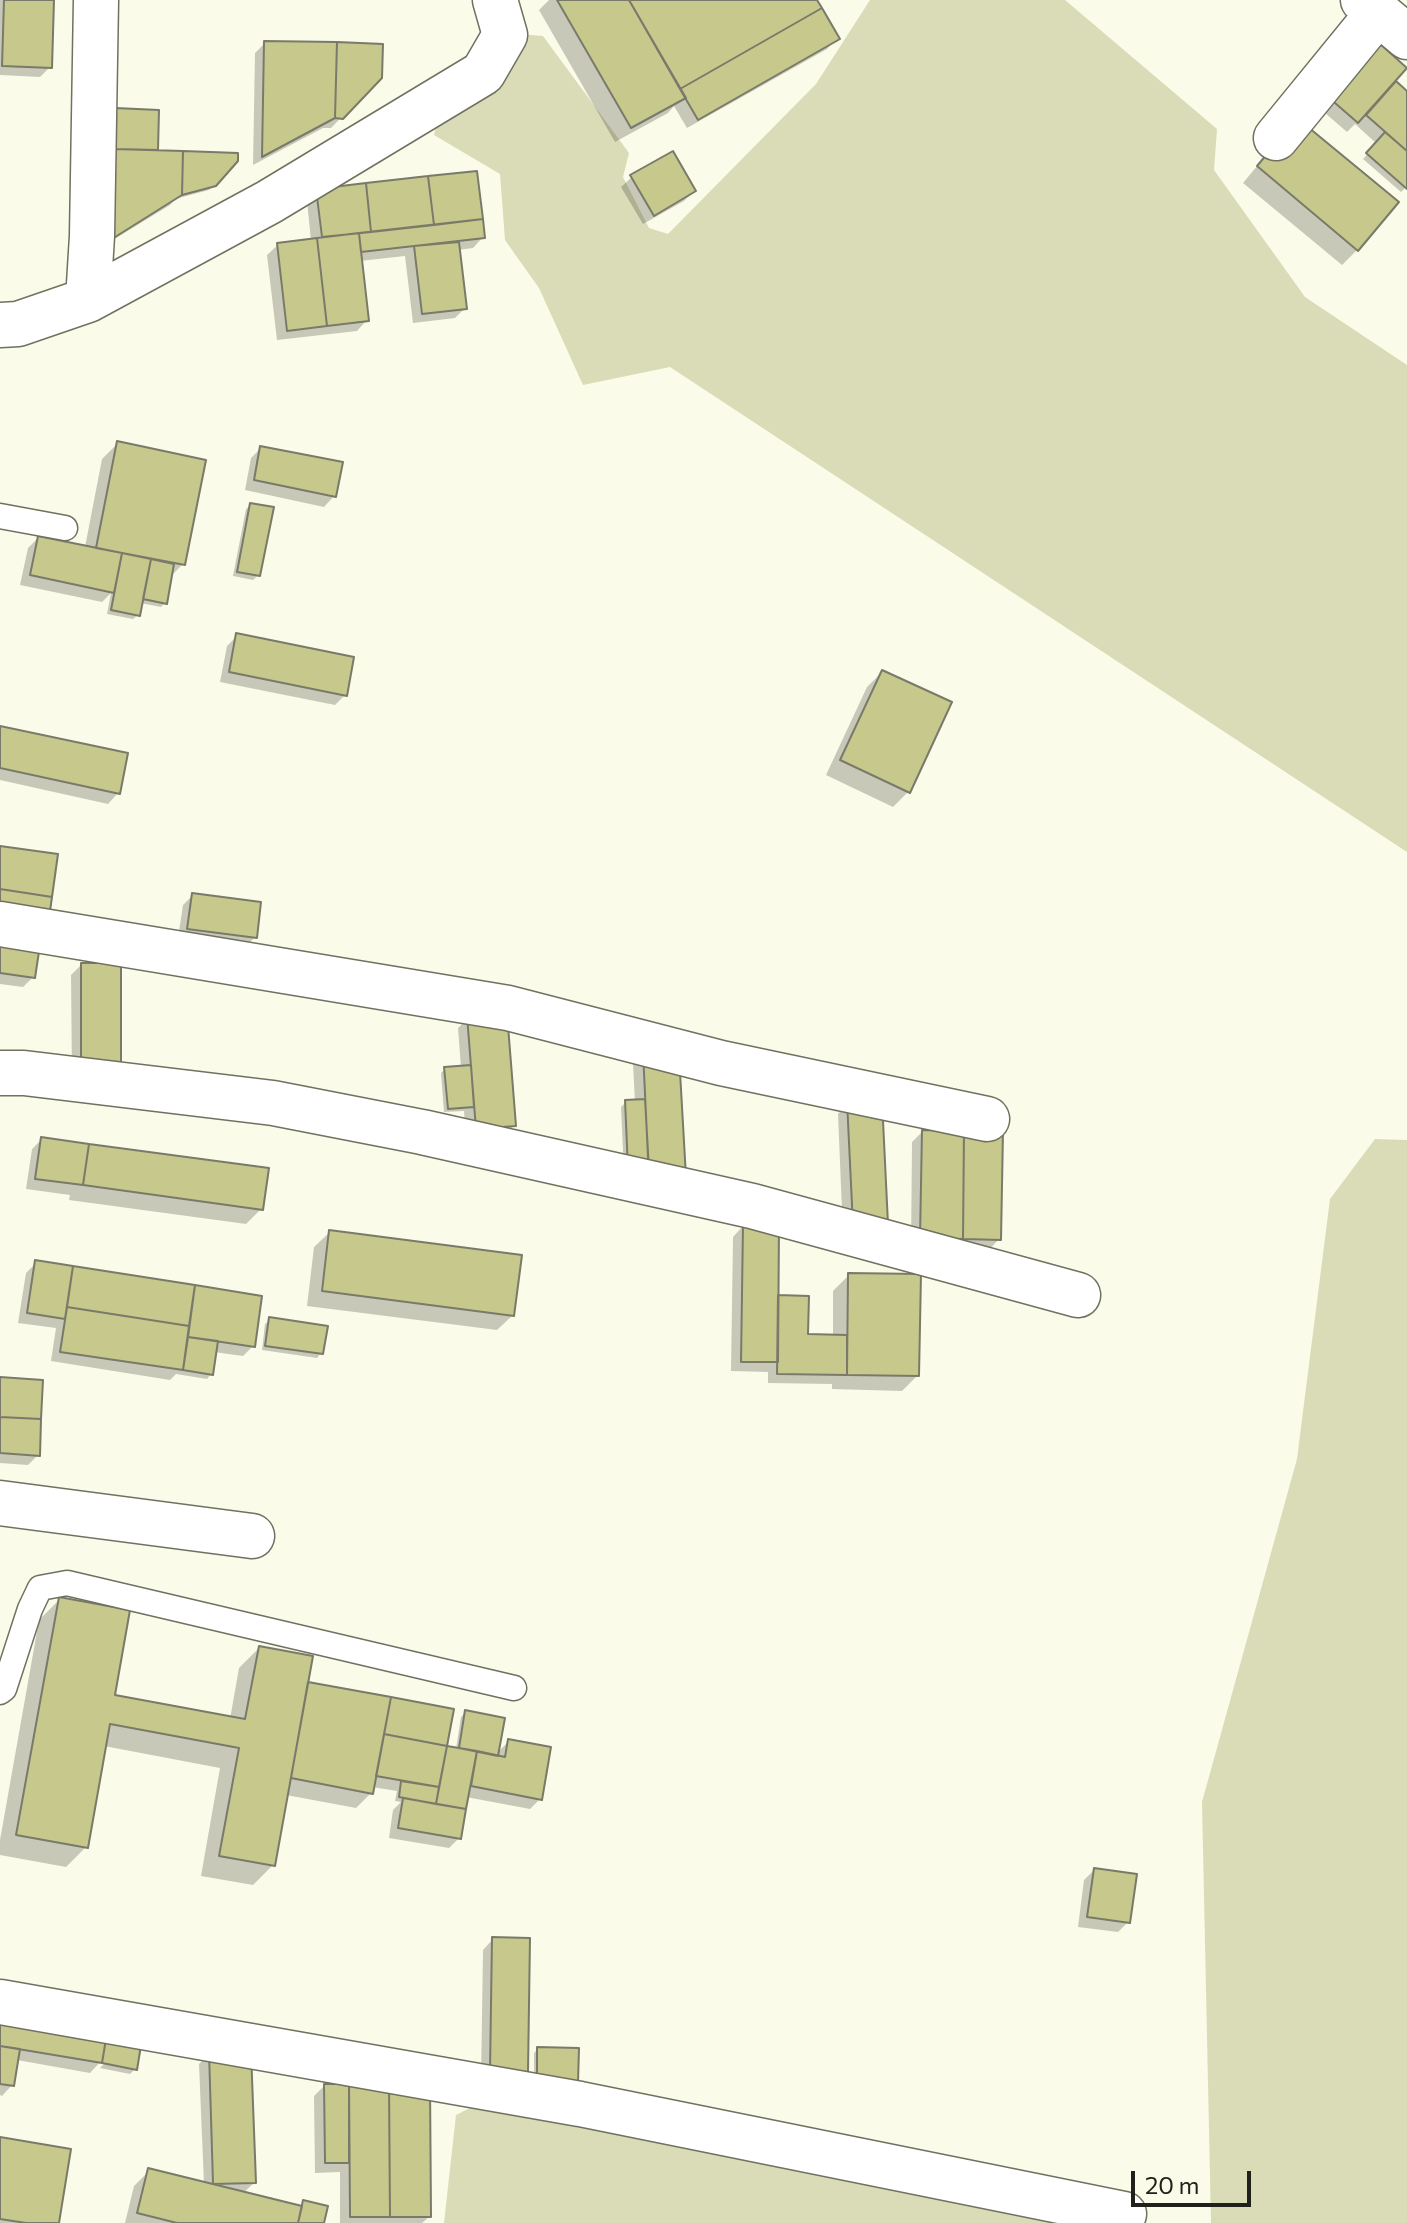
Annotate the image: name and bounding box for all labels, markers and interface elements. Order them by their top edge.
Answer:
scale bar [1135,2155,1255,2205]
text: 20 m [1145,2170,1199,2199]

